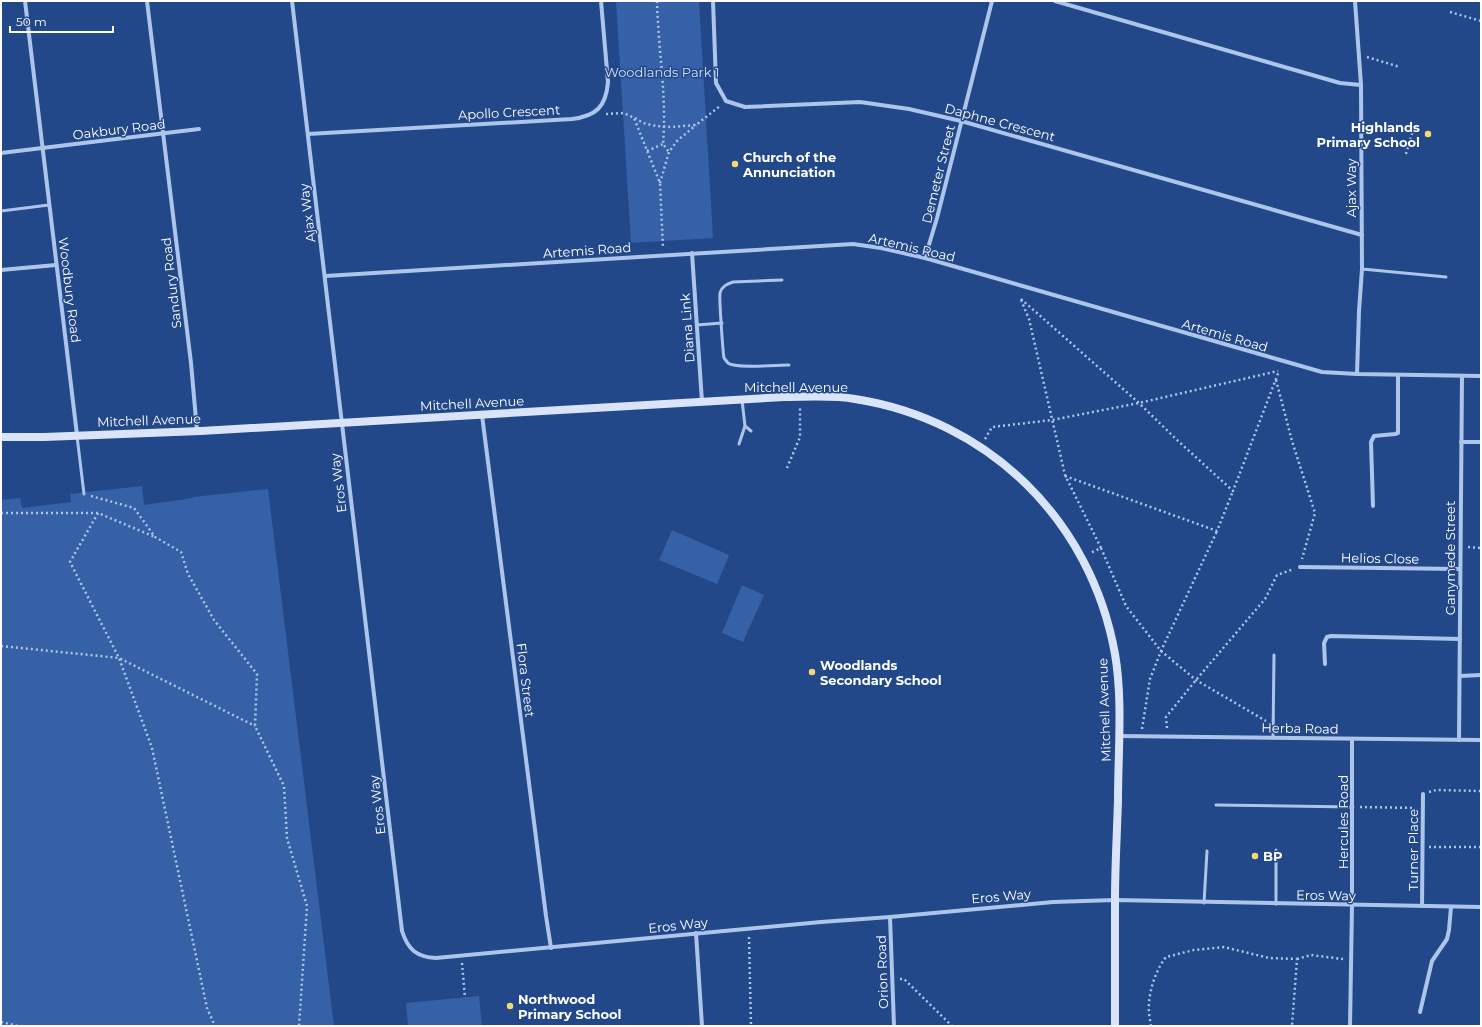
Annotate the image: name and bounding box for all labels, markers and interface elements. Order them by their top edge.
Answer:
scale bar [10,8,113,34]
text: 50 m [16,14,47,29]
park label: Woodlands Park 1 [604,64,720,80]
street label: Daphne Crescent [943,100,1057,144]
street label: Apollo Crescent [457,101,561,123]
street label: Oakbury Road [72,115,166,143]
place label: Highlands Primary School [1317,119,1420,150]
street label: Demeter Street [918,123,958,225]
marker: Highlands Primary School [1423,129,1433,139]
place label: Church of the Annunciation [742,149,836,180]
street label: Ajax Way [1343,158,1359,218]
marker: Church of the Annunciation [730,159,740,169]
street label: Ajax Way [295,182,319,243]
street label: Artemis Road [867,229,957,265]
street label: Woodbury Road [56,236,84,344]
street label: Sandury Road [157,237,185,329]
street label: Artemis Road [542,239,632,261]
street label: Diana Link [677,293,697,363]
street label: Artemis Road [1180,315,1270,355]
street label: Mitchell Avenue [744,379,848,395]
street label: Mitchell Avenue [420,392,525,414]
street label: Mitchell Avenue [97,410,201,430]
street label: Eros Way [326,451,350,514]
street label: Ganymede Street [1442,501,1458,615]
street label: Helios Close [1341,549,1419,567]
street label: Flora Street [513,642,539,718]
place label: Woodlands Secondary School [820,657,942,688]
street label: Mitchell Avenue [1094,658,1114,762]
marker: Woodlands Secondary School [807,667,817,677]
street label: Herba Road [1261,719,1339,737]
street label: Eros Way [365,773,389,836]
street label: Hercules Road [1335,775,1351,869]
street label: Turner Place [1405,809,1421,891]
place label: BP [1263,848,1282,864]
marker: BP [1250,851,1260,861]
street label: Eros Way [970,885,1032,907]
street label: Eros Way [1296,886,1357,904]
street label: Eros Way [647,914,710,936]
street label: Orion Road [873,935,891,1009]
place label: Northwood Primary School [518,991,621,1022]
marker: Northwood Primary School [505,1001,515,1011]

